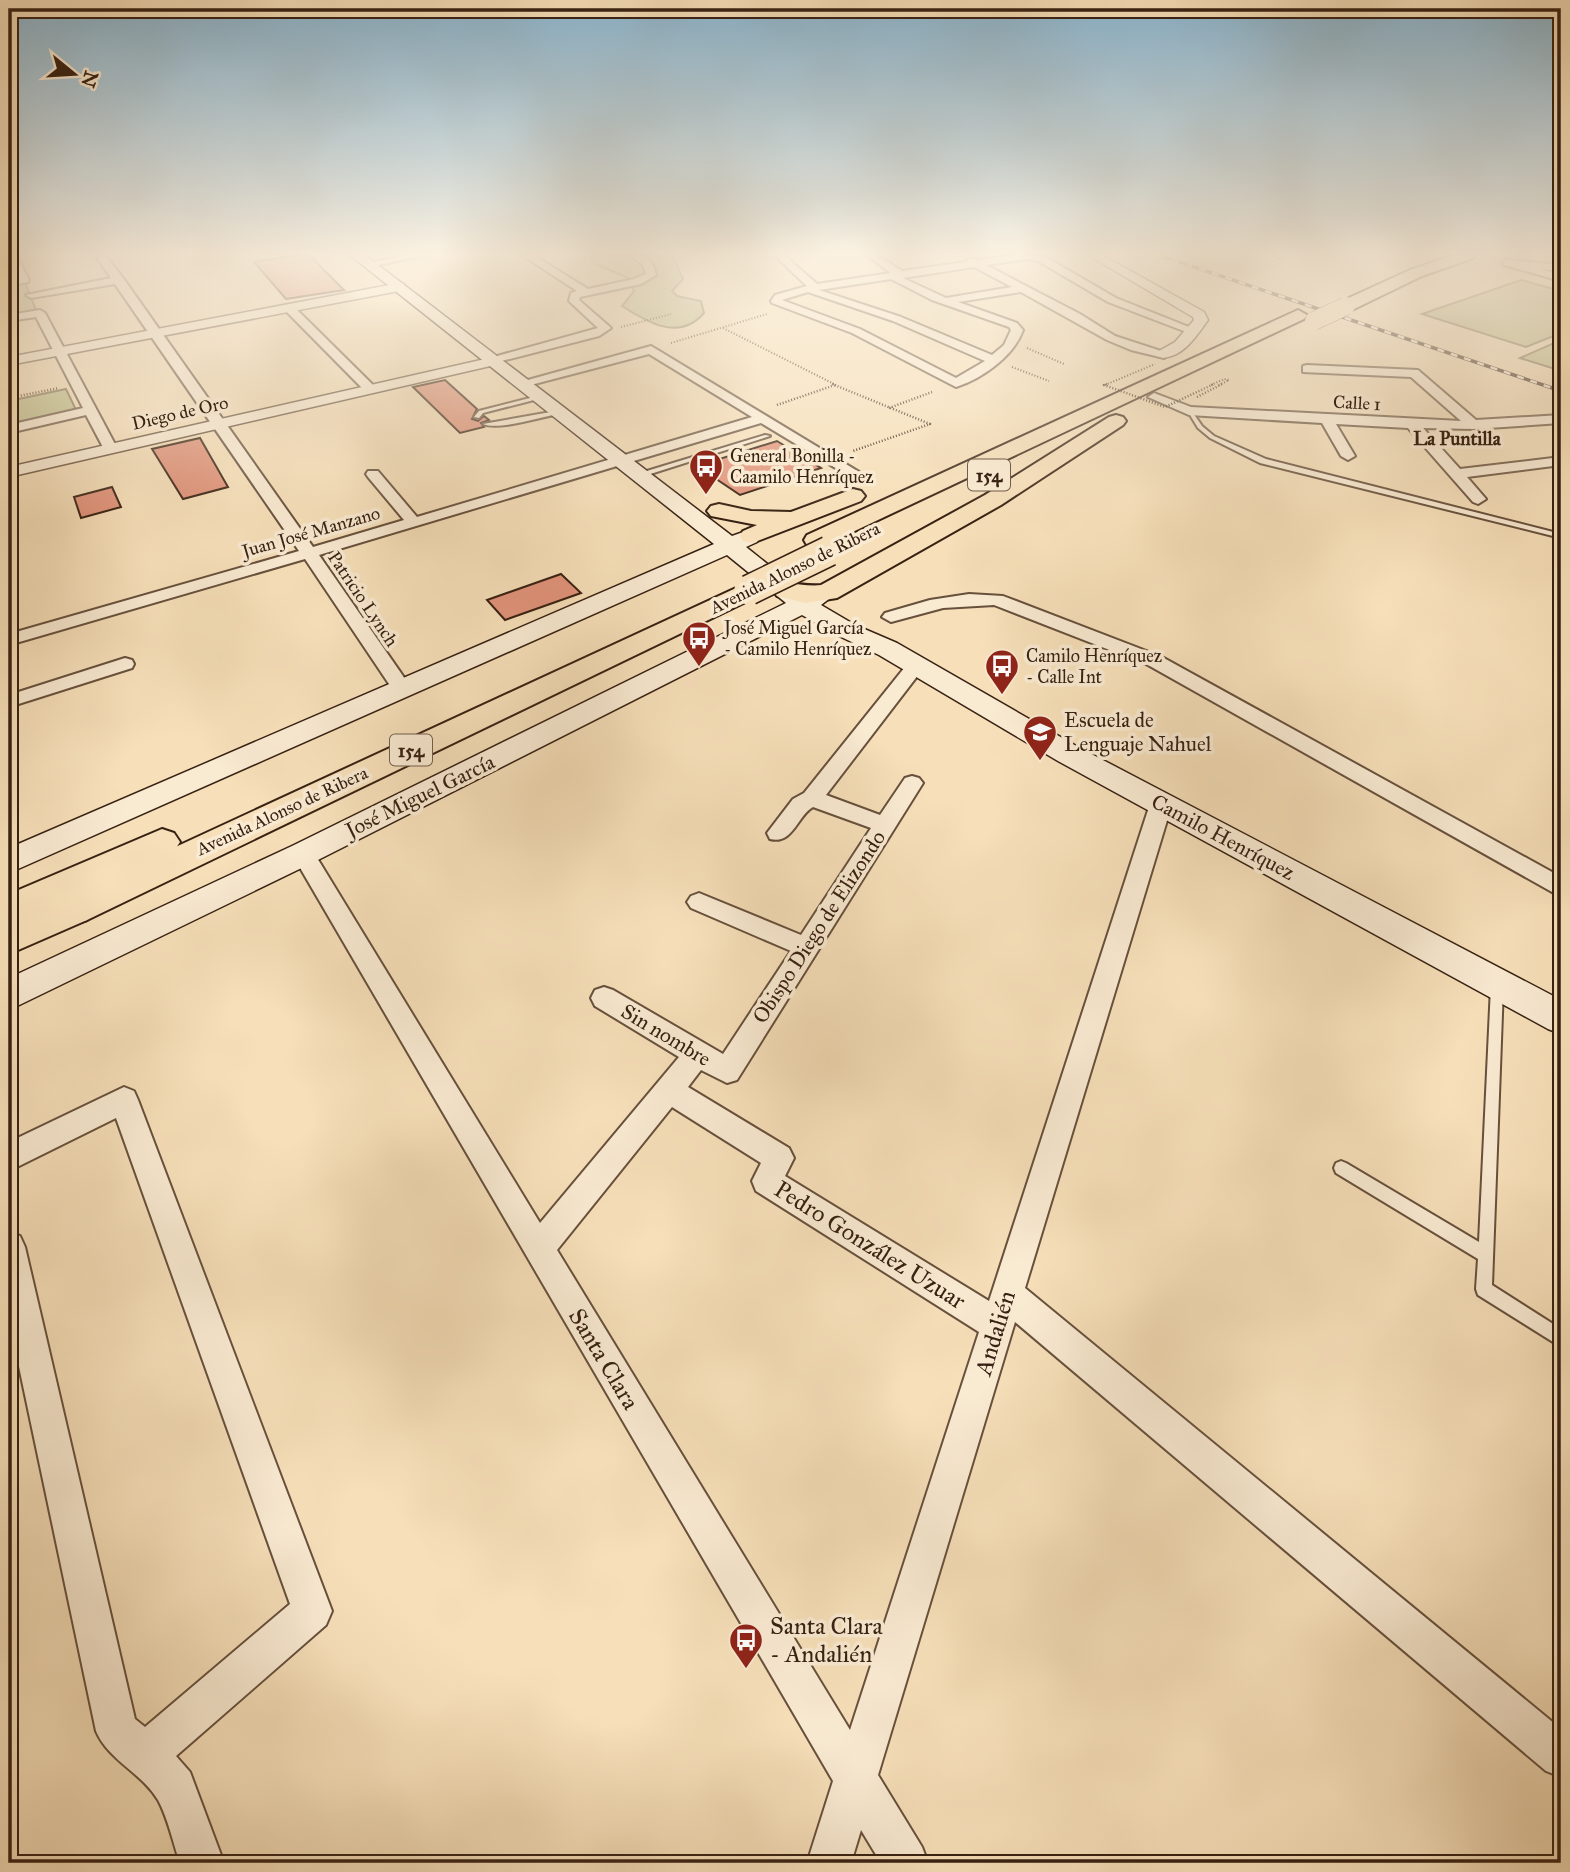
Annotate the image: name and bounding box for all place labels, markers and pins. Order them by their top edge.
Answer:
place label: General Bonilla - Caamilo Henríquez [730,445,874,489]
bus stop icon: General Bonilla - Caamilo Henríquez [687,447,725,496]
place label: José Miguel García - Camilo Henríquez [722,617,871,661]
bus stop icon: José Miguel García - Camilo Henríquez [680,619,718,668]
place label: Camilo Henríquez - Calle Int [1026,645,1162,688]
bus stop icon: Camilo Henríquez - Calle Int [983,647,1021,696]
place label: Escuela de Lenguaje Nahuel [1064,707,1212,757]
school or university icon: Escuela de Lenguaje Nahuel [1021,713,1059,762]
place label: Santa Clara - Andalién [770,1611,884,1669]
bus stop icon: Santa Clara - Andalién [727,1621,765,1670]

